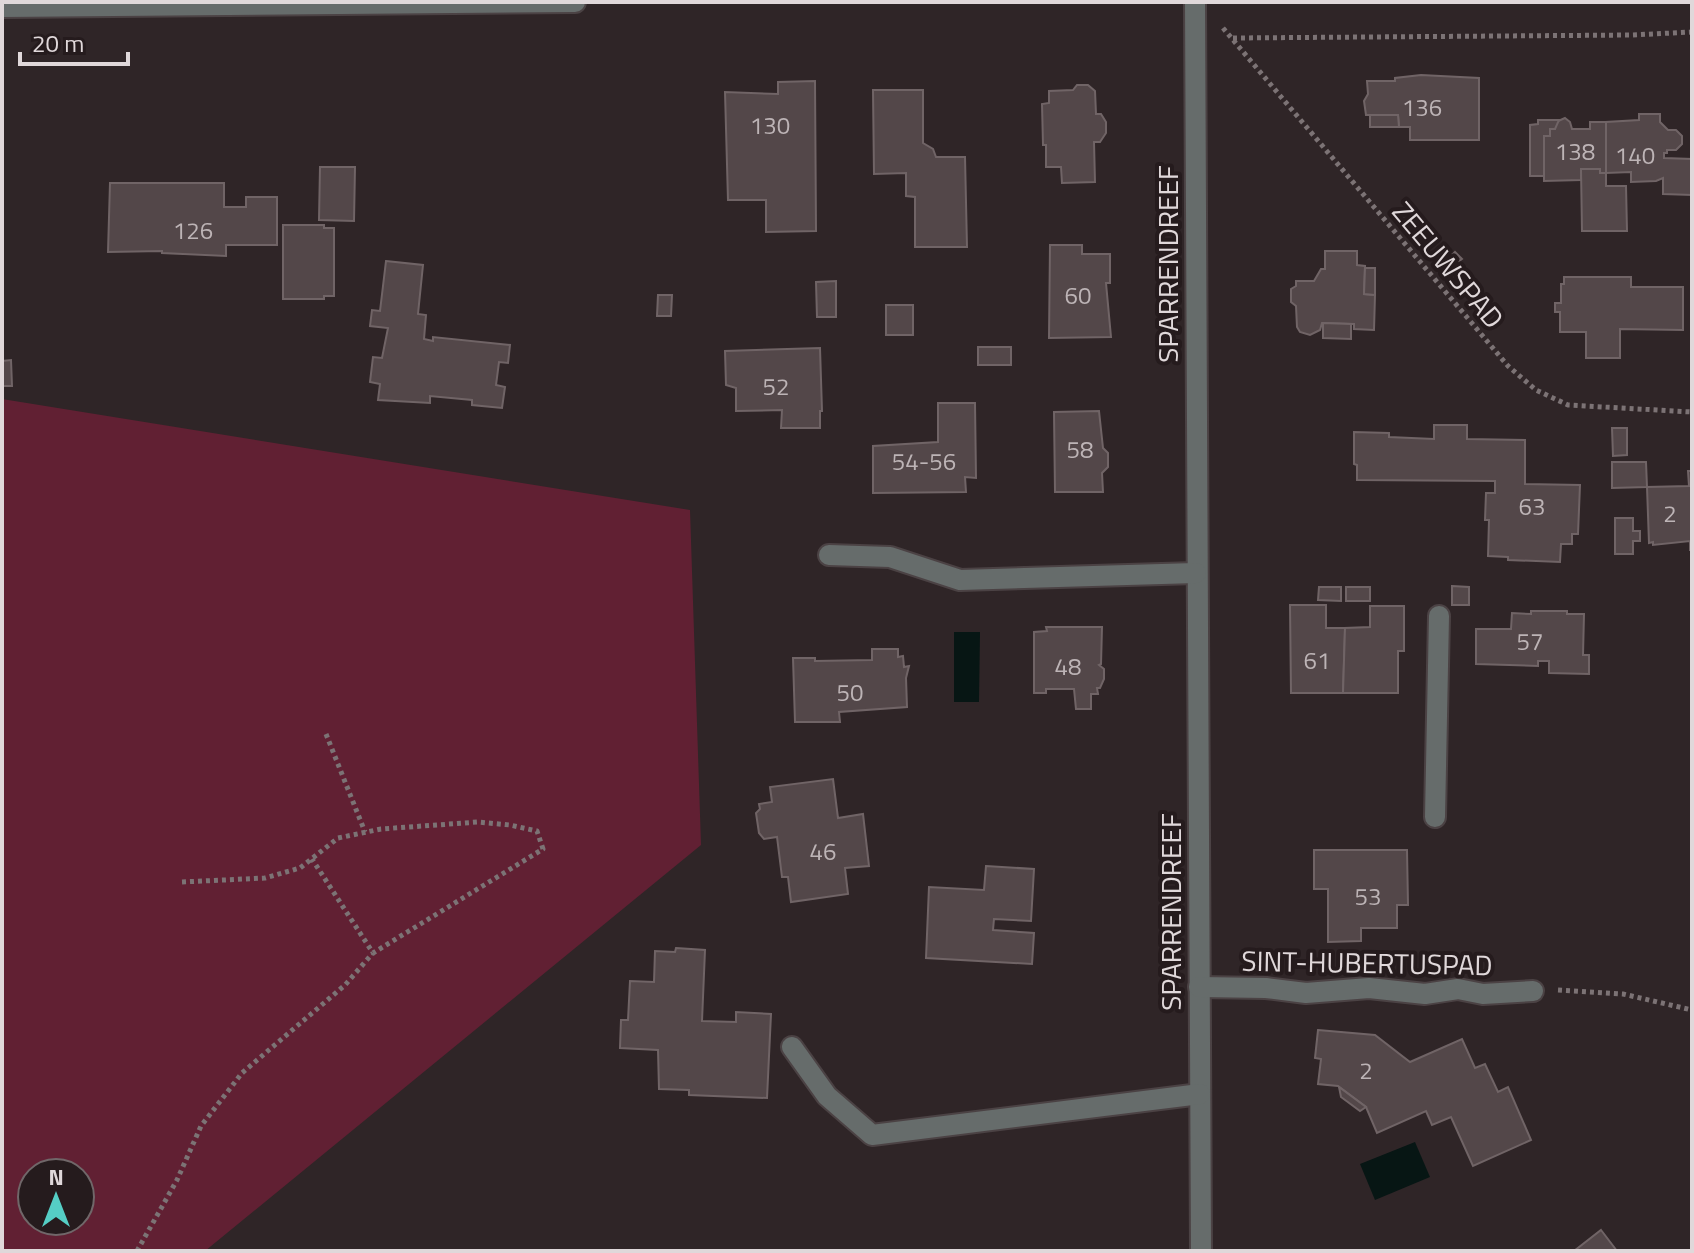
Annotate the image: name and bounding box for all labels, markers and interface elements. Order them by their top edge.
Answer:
scale bar [20,16,128,66]
text: 20 m [32,25,84,61]
house number: 136 [1402,89,1442,125]
house number: 130 [750,107,790,143]
house number: 138 [1555,133,1595,169]
house number: 140 [1615,137,1655,173]
street label: SPARRENDREEF [1146,165,1189,363]
street label: ZEEUWSPAD [1382,192,1515,338]
house number: 126 [173,212,213,248]
house number: 60 [1065,277,1091,313]
house number: 52 [763,368,789,404]
house number: 58 [1067,431,1093,467]
house number: 54-56 [892,443,956,479]
house number: 63 [1519,488,1545,524]
house number: 2 [1663,495,1677,531]
house number: 57 [1517,623,1543,659]
house number: 61 [1304,642,1330,678]
house number: 48 [1055,648,1081,684]
house number: 50 [837,674,863,710]
street label: SPARRENDREEF [1149,813,1192,1011]
house number: 46 [810,833,836,869]
house number: 53 [1355,878,1381,914]
street label: SINT-HUBERTUSPAD [1241,939,1493,986]
house number: 2 [1359,1052,1373,1088]
north arrow [16,1157,96,1237]
text: N [48,1160,64,1194]

